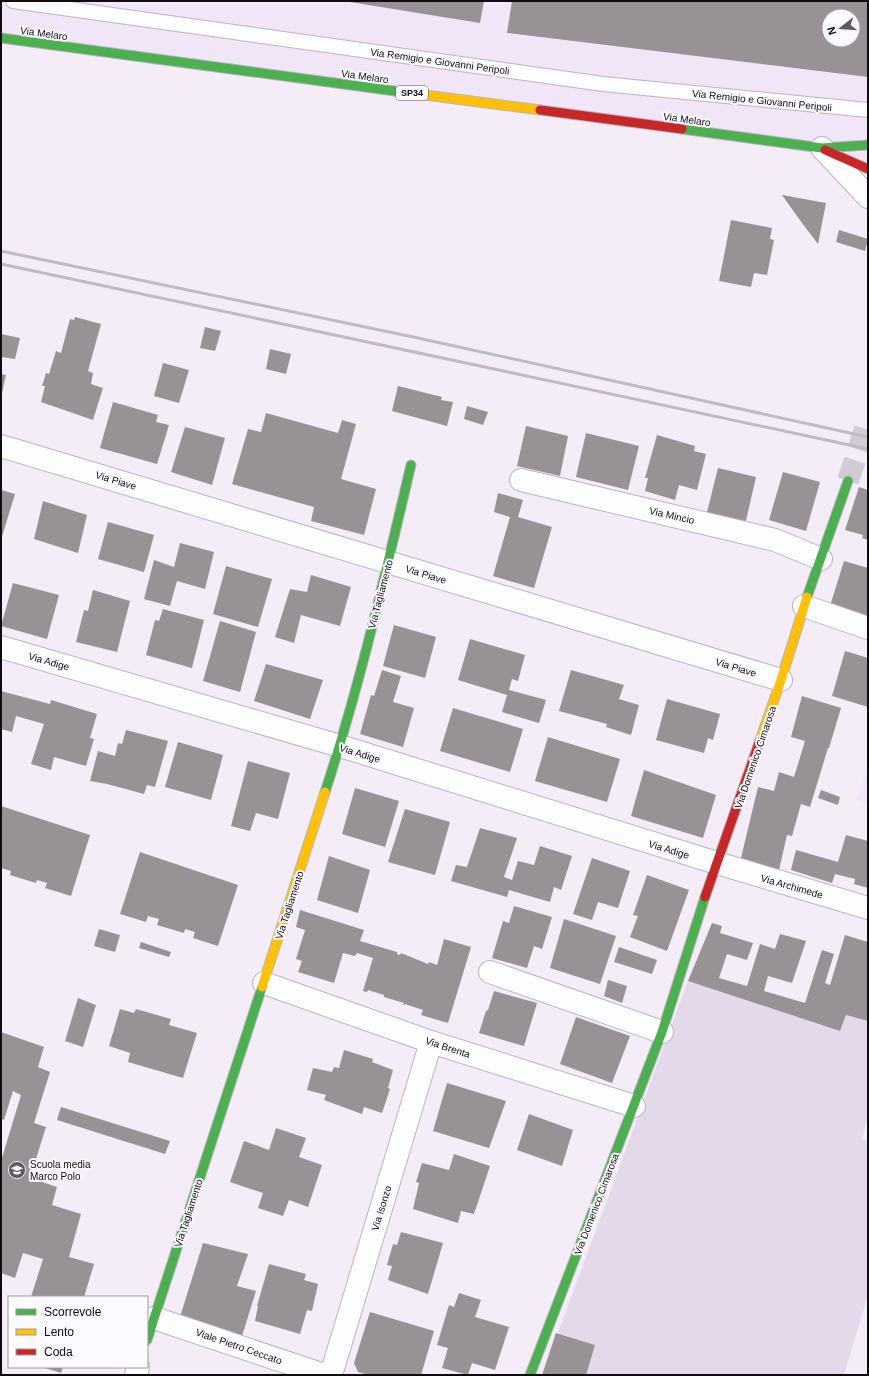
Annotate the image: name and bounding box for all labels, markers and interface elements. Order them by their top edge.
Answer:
north arrow [821,8,861,48]
street label: Via Melaro [20,25,69,42]
text: N [825,25,838,36]
street label: Via Remigio e Giovanni Peripoli [370,46,510,77]
street label: Via Melaro [341,68,390,85]
road number: SP34 [396,86,428,100]
street label: Via Remigio e Giovanni Peripoli [692,88,832,113]
street label: Via Melaro [663,111,712,128]
street label: Via Piave [94,469,138,492]
street label: Via Mincio [648,505,696,526]
street label: Via Tagliamento [366,558,395,630]
street label: Via Piave [404,563,448,586]
street label: Via Adige [27,650,71,673]
street label: Via Piave [714,656,758,679]
street label: Via Domenico Cimarosa [733,704,778,810]
street label: Via Adige [338,742,382,765]
street label: Via Adige [647,838,691,861]
street label: Via Tagliamento [273,869,306,941]
street label: Via Archimede [759,872,825,901]
street label: Via Brenta [424,1035,472,1060]
street label: Via Domenico Cimarosa [572,1152,621,1256]
place label: Scuola media Marco Polo [30,1159,91,1182]
school or university icon: Scuola media Marco Polo [7,1160,27,1180]
street label: Via Tagliamento [172,1177,205,1249]
street label: Via Isonzo [369,1184,394,1232]
legend [8,1296,148,1368]
text: Scorrevole [44,1305,102,1319]
text: Lento [44,1325,74,1339]
street label: Viale Pietro Ceccato [194,1327,284,1367]
text: Coda [44,1345,73,1359]

